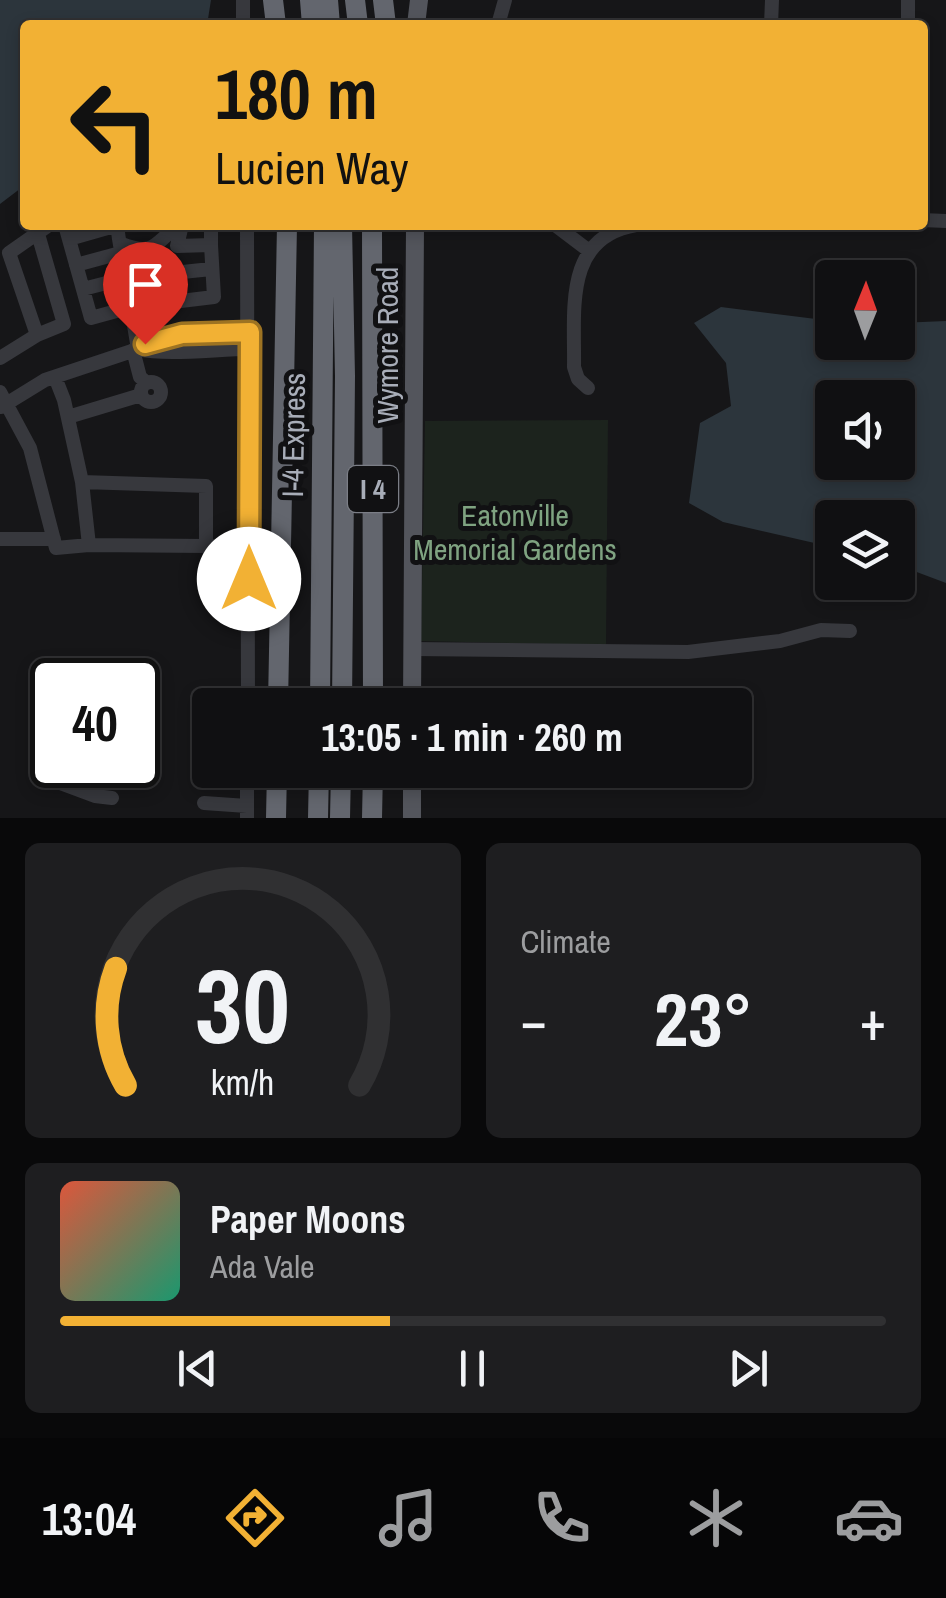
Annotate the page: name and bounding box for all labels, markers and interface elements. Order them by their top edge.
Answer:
text: 180 m [215,47,378,141]
icon: left [50,60,180,190]
text: Lucien Way [215,137,409,198]
pin [103,242,188,345]
icon: arrive [118,257,173,312]
north arrow [815,260,915,360]
map controls [815,260,915,600]
street label: Wymore Road [367,267,407,424]
street label: I-4 Express [272,372,314,498]
button: sound [815,380,915,480]
road number: I 4 [348,466,398,512]
park label: Eatonville Memorial Gardens [413,495,617,569]
button: layers [815,500,915,600]
position arrow [197,527,301,631]
speed limit sign: 40 [30,658,160,788]
text: 13:05 · 1 min · 260 m [321,712,623,763]
text: Climate [521,920,611,963]
text: 30 [195,935,290,1075]
text: 23° [654,968,752,1069]
text: − [521,983,547,1057]
text: + [860,983,886,1057]
text: km/h [211,1058,275,1106]
text: Paper Moons [210,1194,406,1245]
text: Ada Vale [210,1245,315,1288]
icon: previous [170,1341,225,1396]
icon: pause [445,1341,500,1396]
icon: next [721,1341,776,1396]
icon: directions [220,1483,290,1553]
icon: music [373,1483,443,1553]
icon: phone [527,1483,597,1553]
icon: climate [681,1483,751,1553]
icon: car [834,1483,904,1553]
text: 13:04 [42,1488,136,1549]

